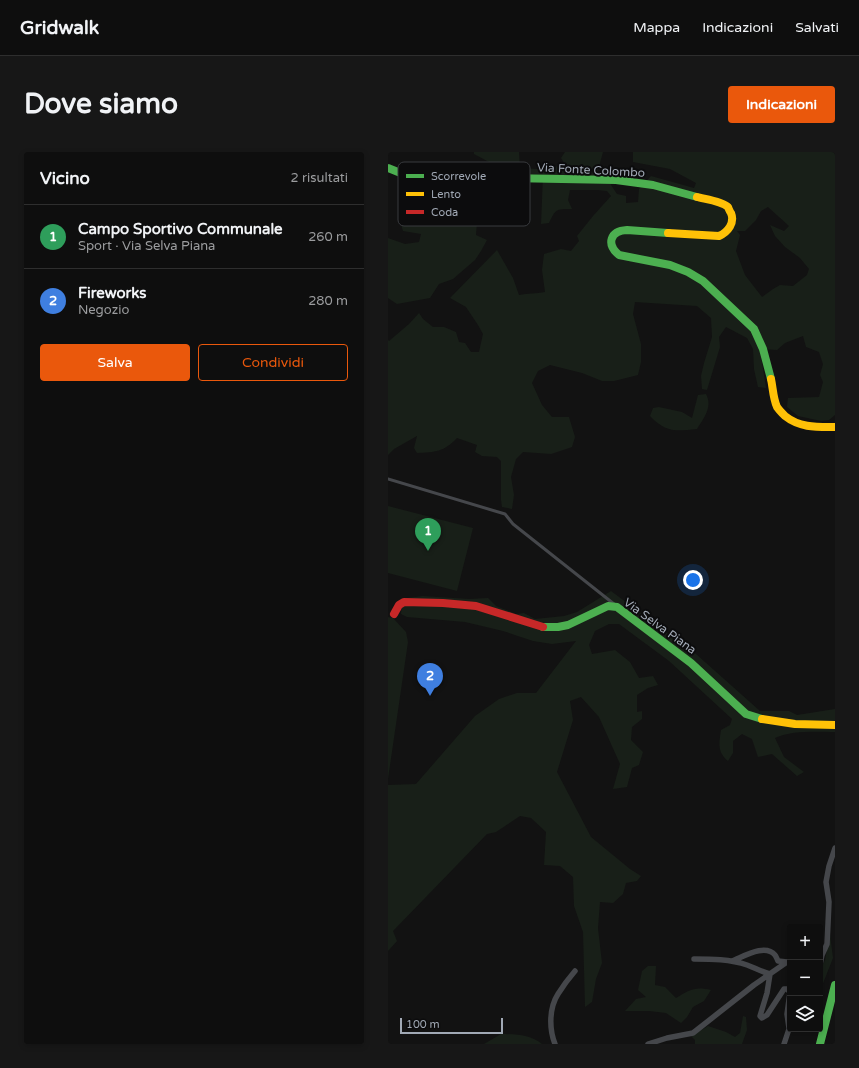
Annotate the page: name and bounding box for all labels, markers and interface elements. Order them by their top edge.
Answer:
text: Gridwalk [20,17,99,39]
text: Mappa [633,19,680,36]
text: Indicazioni [702,19,773,36]
text: Salvati [795,19,839,36]
button: Indicazioni [728,86,835,123]
text: Dove siamo [24,87,178,121]
street label: Via Fonte Colombo [537,160,645,180]
legend [398,162,530,226]
text: Vicino [40,168,90,189]
text: 2 risultati [291,170,348,186]
text: Scorrevole [431,170,486,183]
text: Lento [431,188,461,201]
text: Coda [431,206,458,219]
text: Campo Sportivo Communale [78,220,283,238]
text: 1 [49,229,57,245]
text: 260 m [308,229,348,245]
text: Sport · Via Selva Piana [78,238,215,254]
text: Fireworks [78,284,147,302]
text: 2 [49,293,57,309]
text: 280 m [308,293,348,309]
text: Negozio [78,302,129,318]
button: Salva [40,344,190,381]
button: Condividi [198,344,348,381]
pin: 1 [415,518,441,551]
your location [683,570,703,590]
street label: Via Selva Piana [621,595,699,657]
pin: 2 [417,663,443,696]
map controls [787,924,823,1032]
button: + [787,924,823,960]
button: − [787,960,823,996]
button: layers [787,996,823,1032]
scale bar [400,1016,503,1035]
text: 100 m [406,1018,440,1031]

